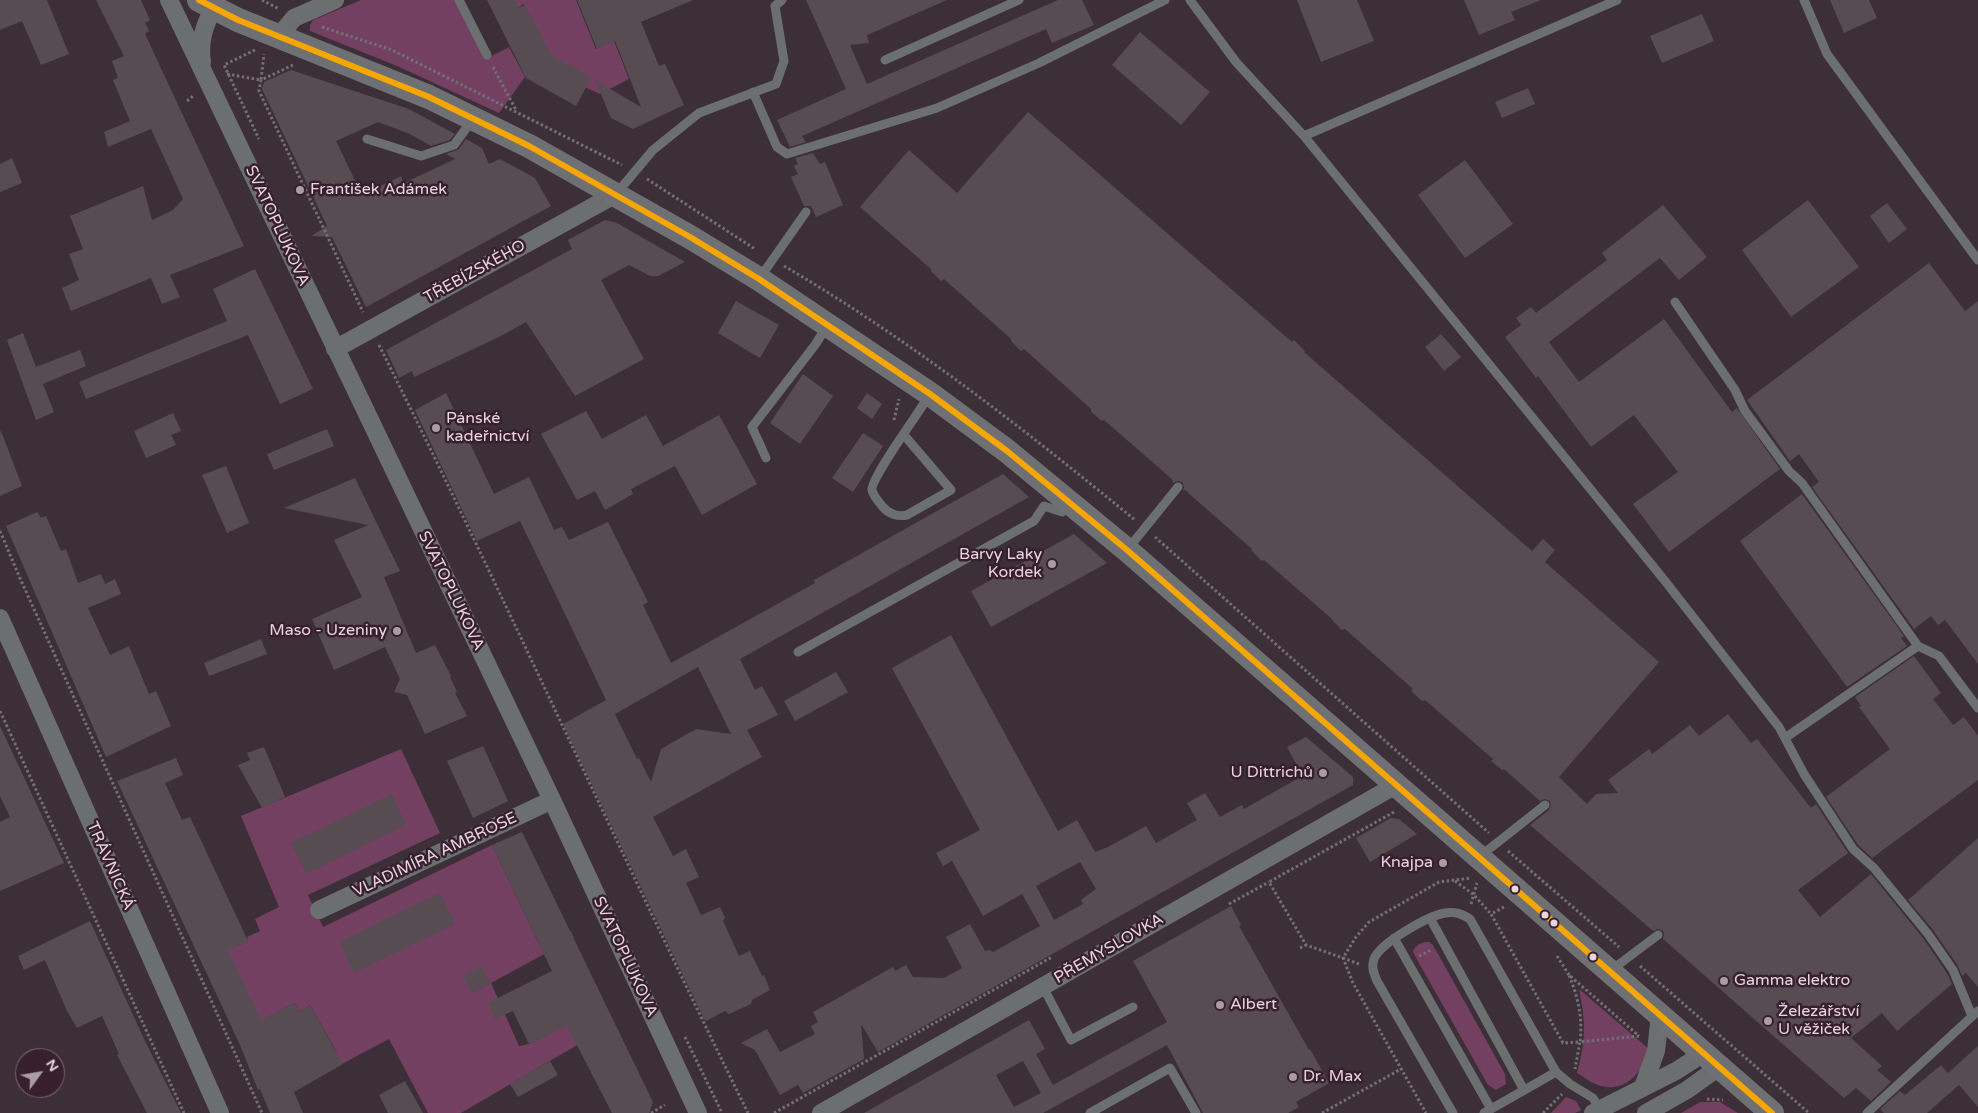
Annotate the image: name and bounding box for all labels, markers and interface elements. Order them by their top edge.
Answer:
street label: SVATOPLUKOVA [241,163,313,289]
place label: František Adámek [310,180,447,200]
marker: František Adámek [294,184,306,196]
street label: TŘEBÍZSKÉHO [421,236,529,308]
place label: Pánské kadeřnictví [446,409,530,447]
marker: Pánské kadeřnictví [430,422,442,434]
street label: SVATOPLUKOVA [414,528,488,654]
place label: Barvy Laky Kordek [959,545,1042,583]
marker: Barvy Laky Kordek [1046,558,1058,570]
place label: Maso - Uzeniny [269,621,387,641]
marker: Maso - Uzeniny [391,625,403,637]
place label: U Dittrichů [1231,763,1313,783]
marker: U Dittrichů [1317,767,1329,779]
street label: VLADIMÍRA AMBROSE [350,808,520,902]
street label: TRÁVNICKÁ [82,819,138,913]
place label: Knajpa [1380,853,1433,873]
marker: Knajpa [1437,857,1449,869]
unlabelled marker [1510,884,1520,894]
street label: SVATOPLUKOVA [589,894,661,1020]
street label: PŘEMYSLOVKA [1051,910,1167,988]
unlabelled marker [1540,910,1550,920]
unlabelled marker [1549,918,1559,928]
unlabelled marker [1588,952,1598,962]
place label: Gamma elektro [1734,971,1850,991]
marker: Gamma elektro [1718,975,1730,987]
place label: Albert [1230,995,1277,1015]
marker: Albert [1214,999,1226,1011]
place label: Železářství U věžiček [1778,1002,1860,1040]
marker: Železářství U věžiček [1762,1015,1774,1027]
north arrow [15,1048,65,1098]
text: N [42,1056,62,1075]
place label: Dr. Max [1303,1067,1362,1087]
marker: Dr. Max [1287,1071,1299,1083]

